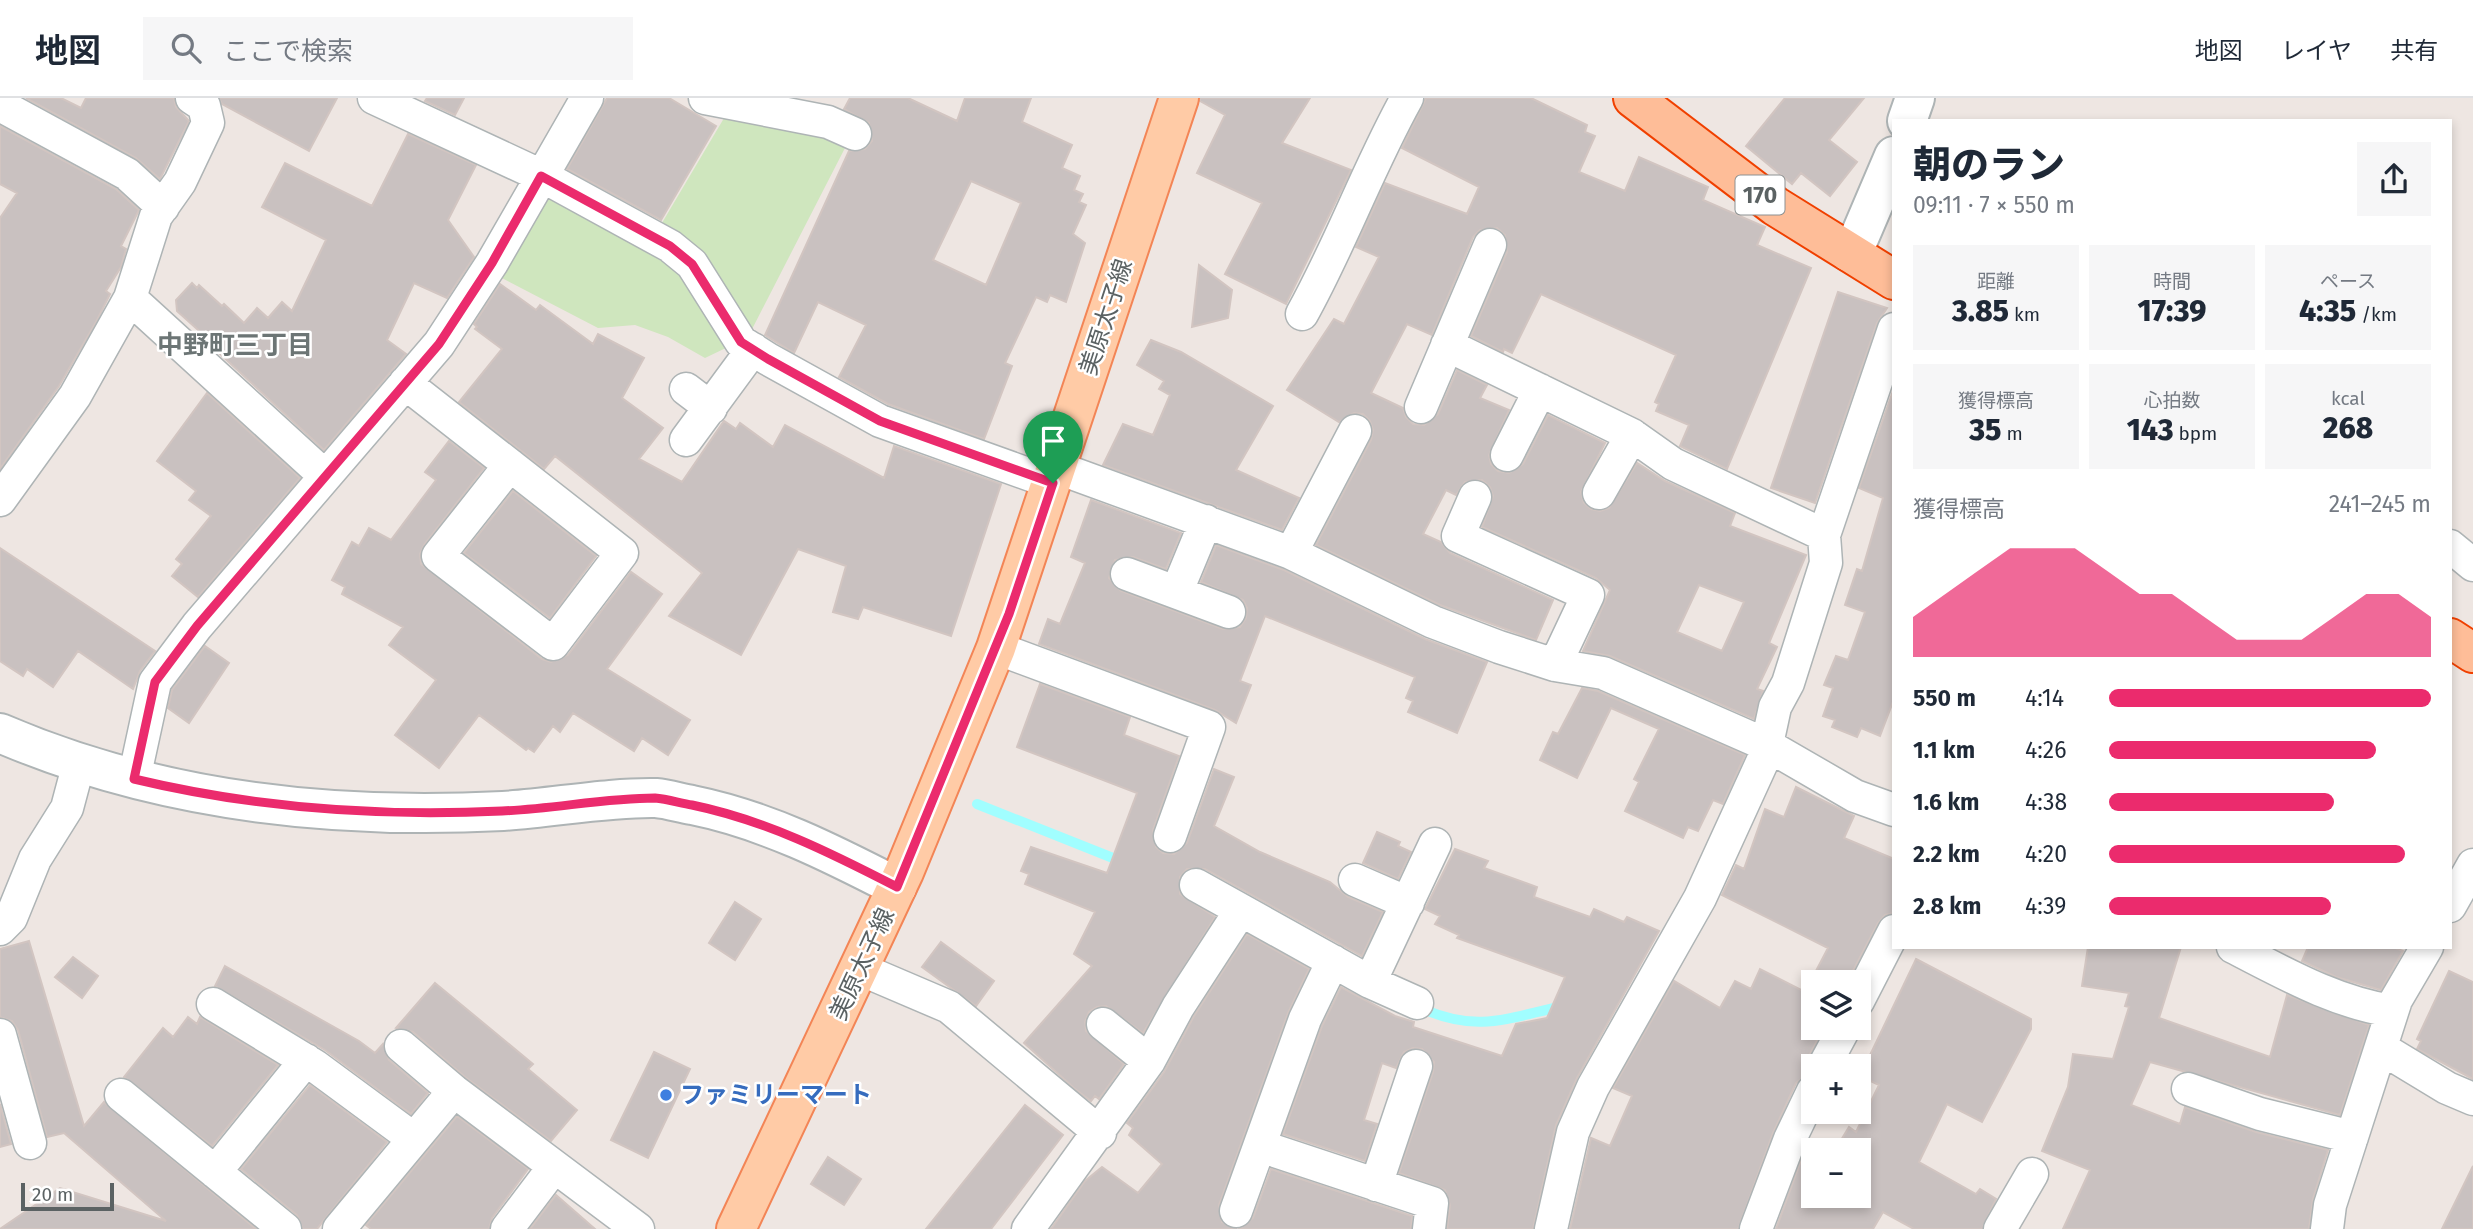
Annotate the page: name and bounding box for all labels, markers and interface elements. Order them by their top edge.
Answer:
search box [143,17,633,80]
icon: search [167,29,205,67]
text: 地図 [35,31,101,71]
text: ここで検索 [223,36,353,67]
text: 地図 [2195,37,2243,65]
text: レイヤ [2281,37,2352,65]
text: 共有 [2390,37,2438,65]
text: 朝のラン [1913,142,2065,188]
button: share [2357,142,2431,216]
road number: 170 [1736,176,1784,214]
text: 09:11 · 7 × 550 m [1913,191,2075,219]
street label: 美原太子線 [1074,256,1138,378]
text: 距離 [1977,270,2015,293]
text: 時間 [2153,270,2191,293]
text: ペース [2320,270,2376,293]
text: 3.85 [1952,293,2009,329]
text: 17:39 [2138,293,2206,329]
text: 4:35 [2299,293,2356,329]
text: km [2009,303,2040,326]
text: /km [2356,303,2397,326]
district label: 中野町三丁目 [157,330,313,361]
text: kcal [2331,387,2365,410]
text: 獲得標高 [1958,389,2034,412]
text: 心拍数 [2143,389,2201,412]
text: 268 [2323,410,2373,446]
pin [1023,411,1083,483]
text: 35 [1969,412,2001,448]
text: 143 [2127,412,2173,448]
icon: arrive [1034,422,1072,460]
text: m [2001,422,2023,445]
text: bpm [2173,422,2217,445]
text: 241–245 m [2329,490,2431,518]
text: 獲得標高 [1913,495,2005,523]
text: 550 m [1913,684,1976,712]
text: 4:14 [2025,684,2064,712]
text: 1.1 km [1913,736,1975,764]
text: 4:26 [2025,736,2066,764]
text: 1.6 km [1913,788,1980,816]
text: 4:38 [2025,788,2067,816]
text: 2.2 km [1913,840,1980,868]
text: 4:20 [2025,840,2067,868]
text: 2.8 km [1913,892,1981,920]
text: 4:39 [2025,892,2066,920]
street label: 美原太子線 [824,904,900,1024]
map controls [1801,970,1871,1208]
button: layers [1801,970,1871,1040]
button: + [1801,1054,1871,1124]
place label: ファミリーマート [680,1081,872,1109]
marker: ファミリーマート [658,1087,674,1103]
button: − [1801,1138,1871,1208]
scale bar [21,1180,114,1212]
text: 20 m [32,1183,73,1206]

